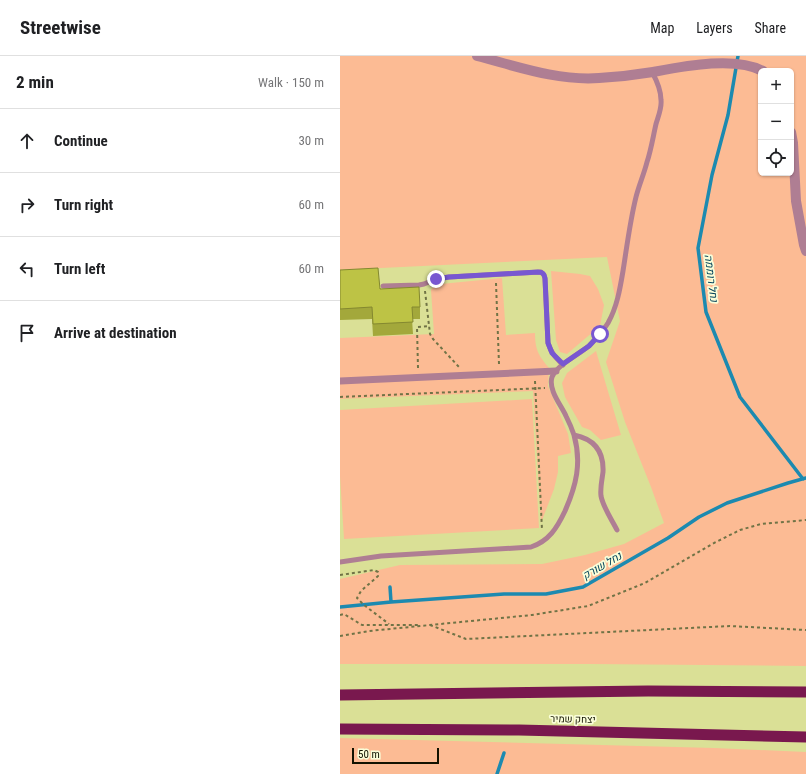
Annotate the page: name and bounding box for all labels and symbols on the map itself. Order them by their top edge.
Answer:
water label: נחל רוממה [702,253,720,304]
route end [427,270,445,288]
route start [591,325,609,343]
water label: נחל שורק [580,549,625,582]
street label: יצחק שמיר [550,713,596,725]
scale bar [352,746,439,765]

